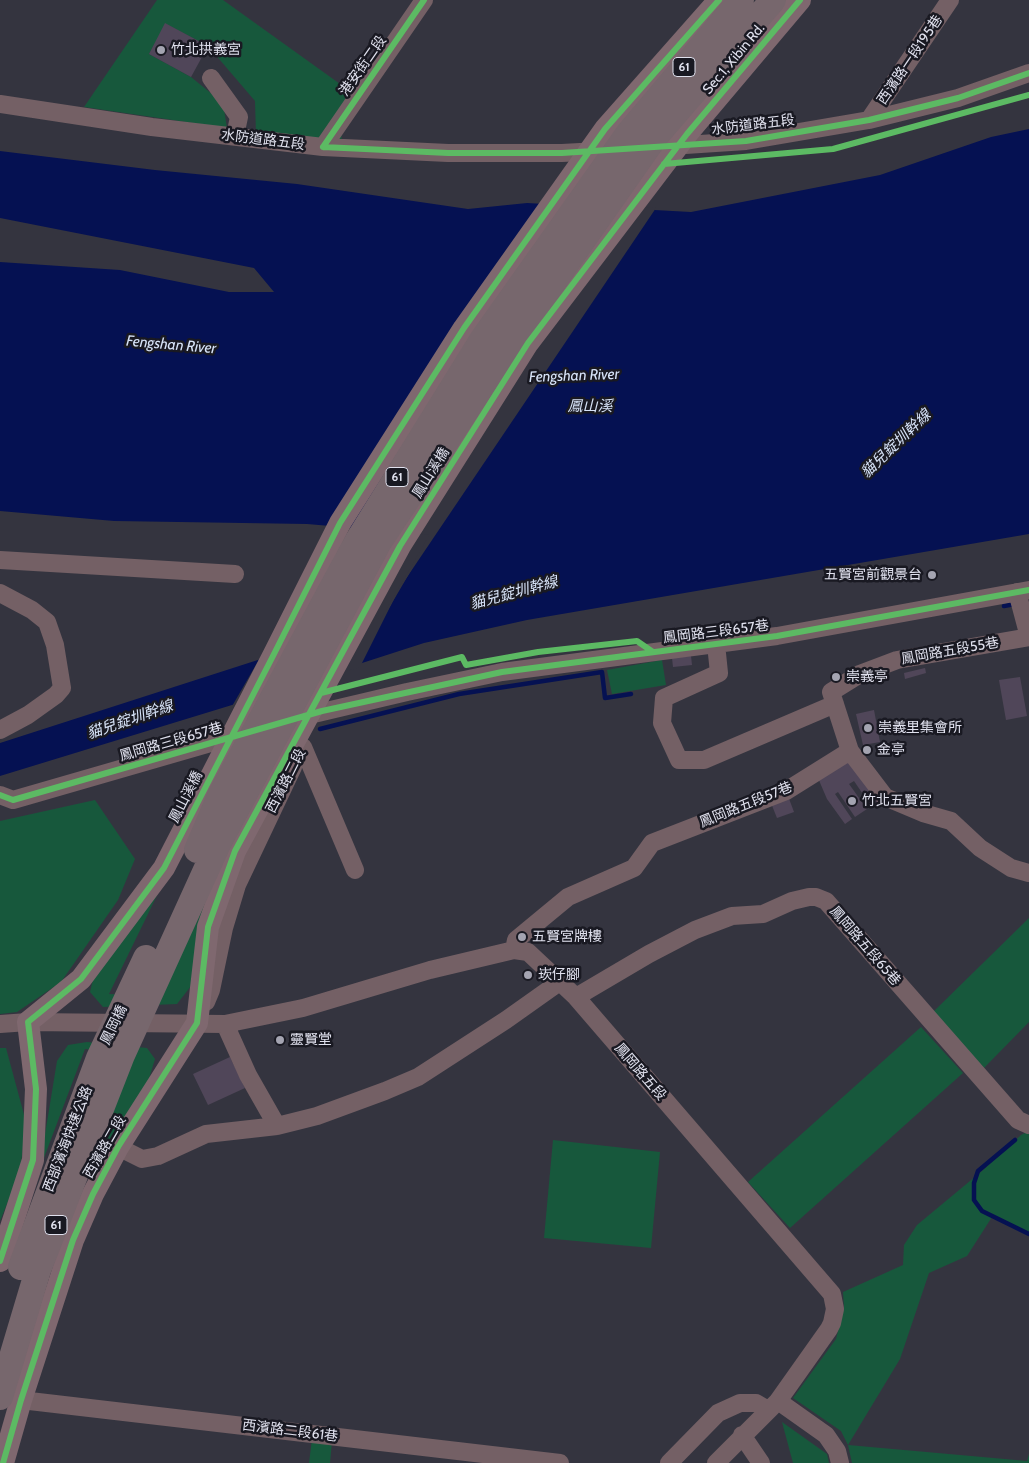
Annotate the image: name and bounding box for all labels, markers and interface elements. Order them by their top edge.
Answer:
street label: 西濱路一段195巷 [874,12,946,108]
street label: Sec.1, Xibin Rd. [700,20,768,98]
street label: 港安街二段 [336,33,390,99]
place label: 竹北拱義宮 [171,42,241,58]
marker: 竹北拱義宮 [155,44,167,56]
road number: 61 [673,58,695,76]
street label: 水防道路五段 [710,112,796,138]
street label: 水防道路五段 [220,127,306,153]
water label: Fengshan River [125,332,217,358]
water label: Fengshan River [529,365,619,387]
water label: 鳳山溪 [568,398,612,416]
water label: 貓兒錠圳幹線 [857,406,935,482]
street label: 鳳山溪橋 [409,445,453,501]
road number: 61 [386,468,408,487]
place label: 五賢宮前觀景台 [824,567,922,583]
marker: 五賢宮前觀景台 [926,569,938,581]
water label: 貓兒錠圳幹線 [468,573,560,613]
street label: 鳳岡路三段657巷 [662,617,770,647]
street label: 鳳岡路五段55巷 [900,634,1000,668]
place label: 崇義亭 [846,669,888,685]
marker: 崇義亭 [830,671,842,683]
water label: 貓兒錠圳幹線 [85,697,175,743]
street label: 鳳岡路三段657巷 [117,719,225,765]
place label: 崇義里集會所 [878,720,962,736]
marker: 崇義里集會所 [862,722,874,734]
place label: 金亭 [877,742,905,758]
marker: 金亭 [861,744,873,756]
street label: 西濱路二段 [263,746,309,816]
street label: 鳳山溪橋 [166,768,206,826]
street label: 鳳岡路五段57巷 [697,779,795,831]
place label: 竹北五賢宮 [862,793,932,809]
marker: 竹北五賢宮 [846,795,858,807]
street label: 鳳岡路五段65巷 [826,903,904,989]
place label: 五賢宮牌樓 [532,929,602,945]
marker: 五賢宮牌樓 [516,931,528,943]
place label: 崁仔腳 [538,967,580,983]
marker: 崁仔腳 [522,969,534,981]
street label: 鳳岡橋 [97,1002,131,1048]
place label: 靈賢堂 [290,1032,332,1048]
marker: 靈賢堂 [274,1034,286,1046]
street label: 鳳岡路五段 [611,1040,669,1104]
street label: 西部濱海快速公路 [40,1084,96,1194]
street label: 西濱路二段 [80,1112,130,1182]
road number: 61 [45,1216,67,1234]
street label: 西濱路二段61巷 [241,1417,339,1445]

